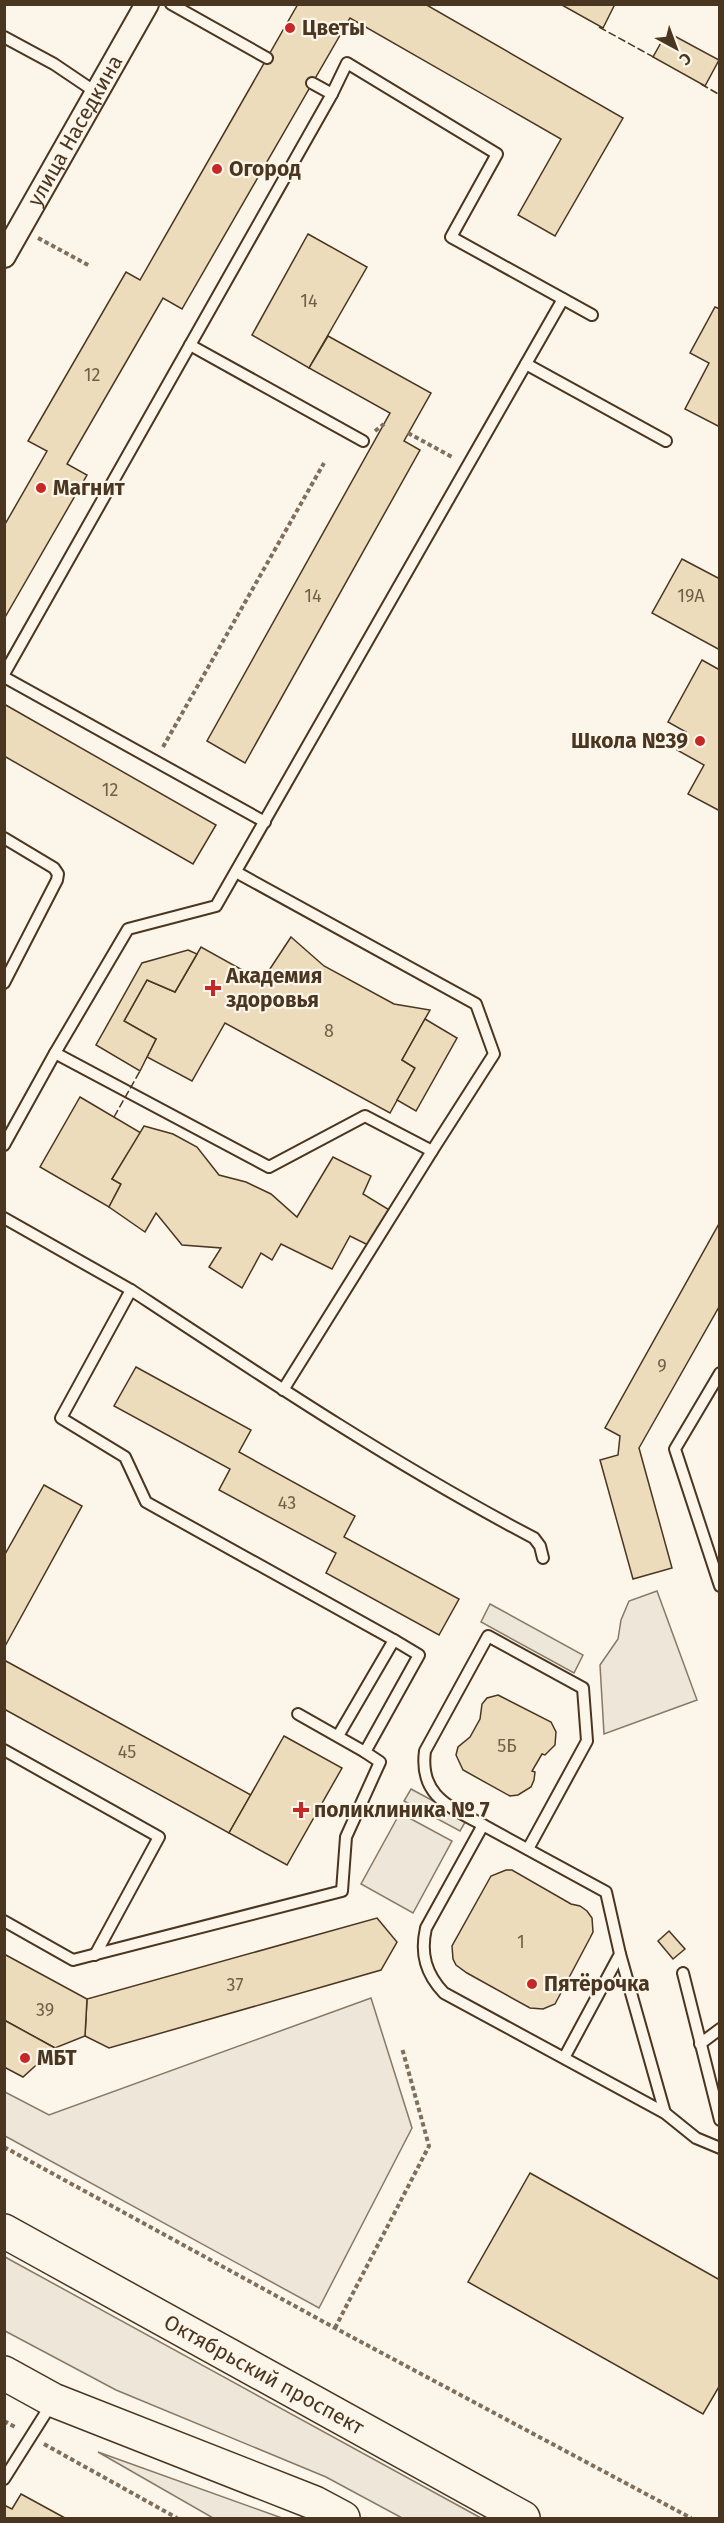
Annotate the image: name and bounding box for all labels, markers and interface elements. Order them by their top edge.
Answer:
place label: Цветы [302,15,365,41]
north arrow [646,18,706,78]
marker: Цветы [283,21,297,35]
text: С [675,49,695,70]
street label: улица Наседкина [22,50,128,211]
place label: Огород [229,156,301,182]
marker: Огород [210,162,224,176]
house number: 14 [300,290,318,312]
house number: 12 [84,364,100,386]
place label: Магнит [53,475,126,501]
marker: Магнит [34,481,48,495]
house number: 14 [304,585,322,607]
house number: 19А [677,585,705,607]
place label: Школа №39 [571,728,688,754]
marker: Школа №39 [693,734,707,748]
house number: 12 [102,779,118,801]
place label: Академия здоровья [225,963,322,1013]
marker: Академия здоровья [204,979,222,997]
house number: 8 [324,1020,334,1042]
house number: 9 [657,1355,667,1377]
house number: 43 [278,1492,296,1514]
house number: 5Б [497,1735,517,1757]
house number: 45 [118,1741,136,1763]
place label: поликлиника № 7 [314,1797,490,1823]
marker: поликлиника № 7 [292,1801,310,1819]
house number: 1 [517,1931,525,1953]
place label: Пятёрочка [544,1971,650,1997]
house number: 37 [227,1974,243,1996]
marker: Пятёрочка [525,1977,539,1991]
house number: 39 [36,1999,54,2021]
place label: МБТ [37,2045,77,2071]
marker: МБТ [18,2051,32,2065]
street label: Октябрьский проспект [159,2309,369,2441]

